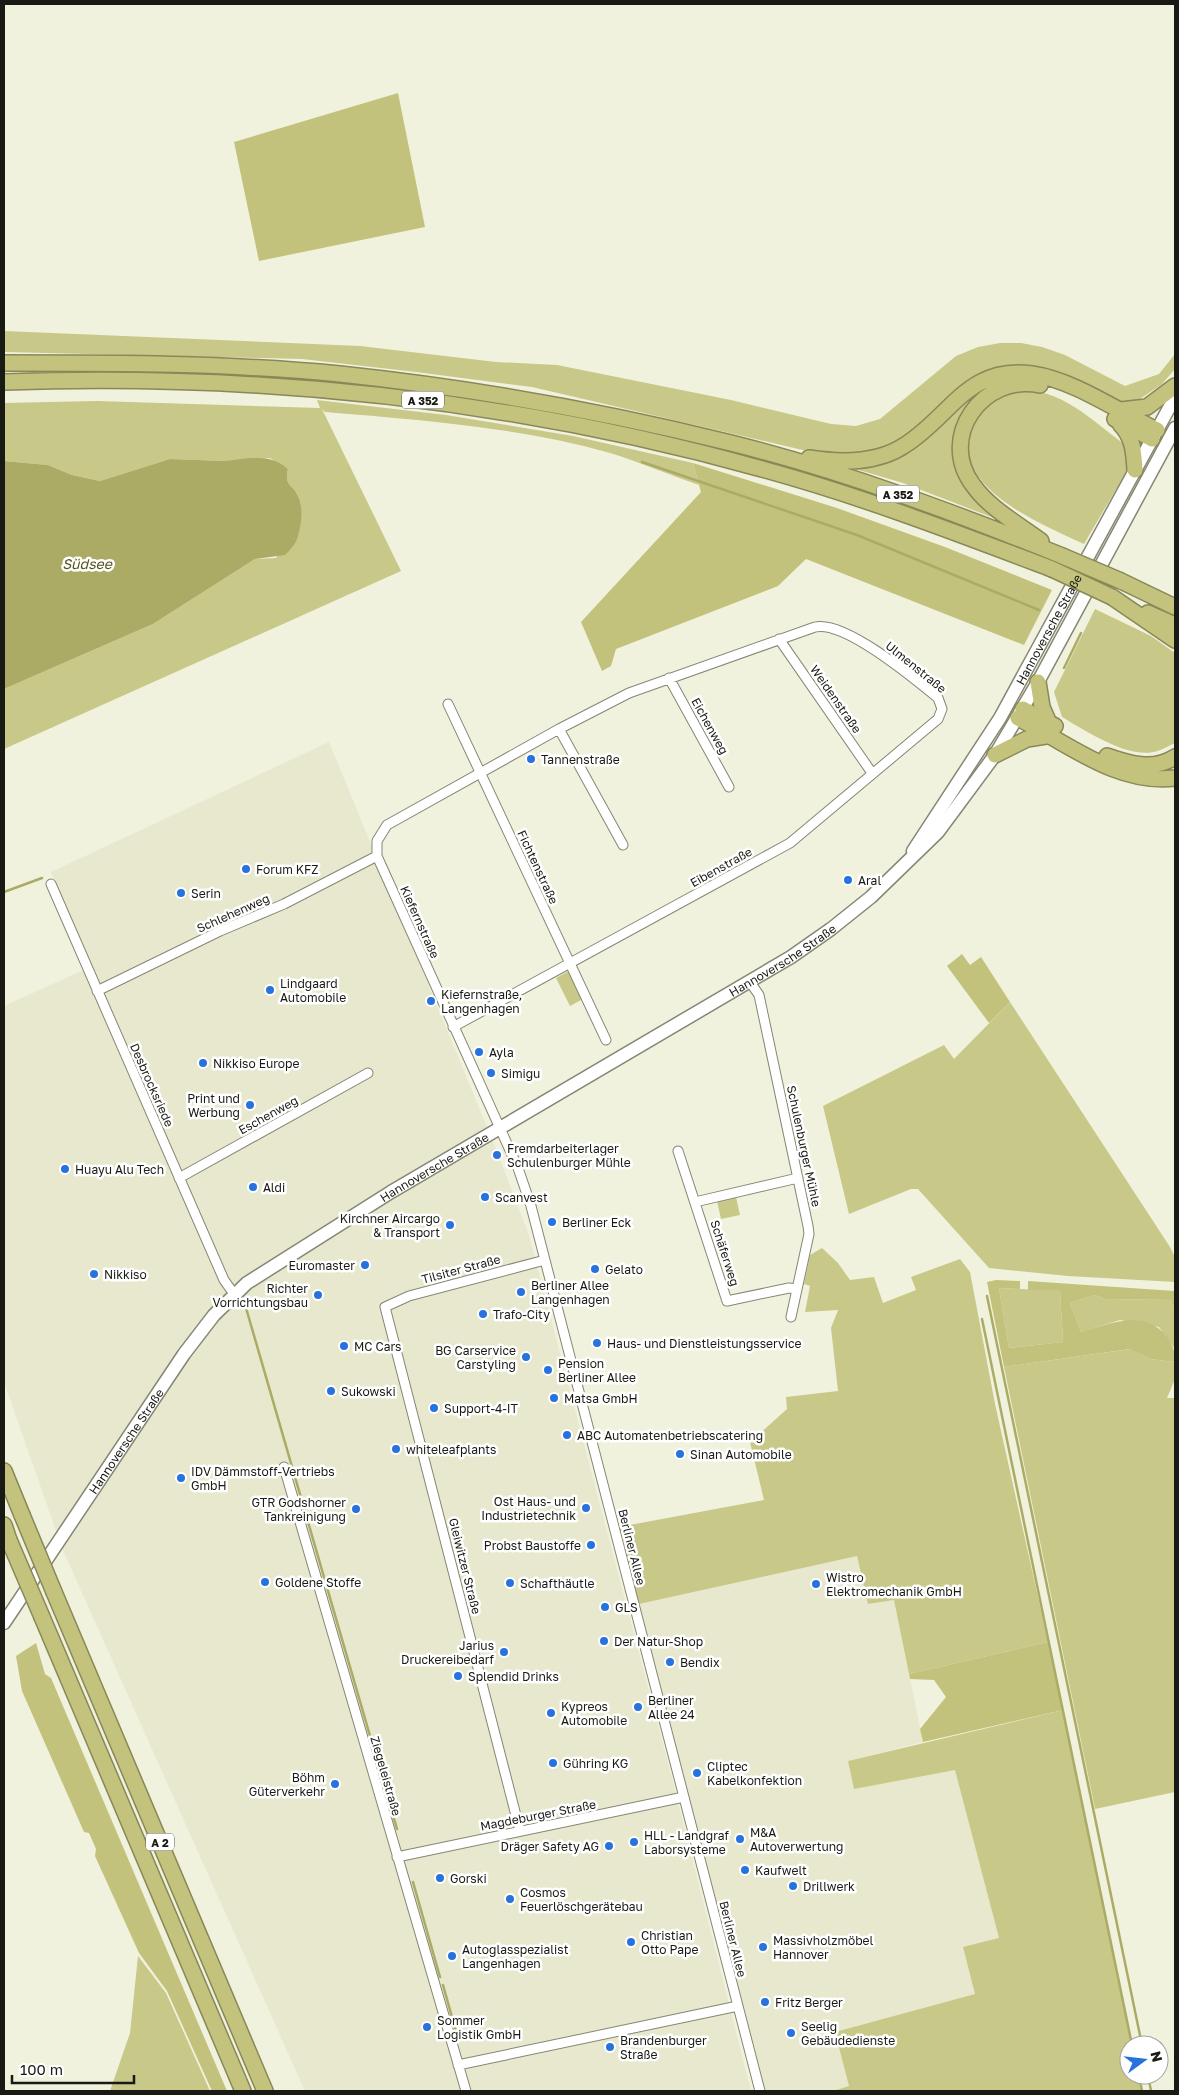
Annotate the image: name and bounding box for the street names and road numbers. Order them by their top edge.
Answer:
road number: A 352 [402,392,444,408]
road number: A 352 [877,486,919,502]
street label: Hannoversche Straße [1012,571,1085,687]
street label: Ulmenstraße [883,638,949,696]
street label: Weidenstraße [807,662,865,736]
street label: Eichenweg [688,695,732,757]
street label: Fichtenstraße [514,828,562,906]
street label: Eibenstraße [687,844,755,890]
street label: Kiefernstraße [397,883,443,961]
street label: Schlehenweg [194,890,272,936]
street label: Hannoversche Straße [726,921,839,999]
street label: Desbrocksriede [127,1041,177,1129]
street label: Schulenburger Mühle [784,1084,824,1208]
street label: Eschenweg [236,1092,300,1138]
street label: Hannoversche Straße [377,1129,491,1205]
street label: Schäferweg [707,1218,743,1288]
street label: Tilsiter Straße [420,1251,502,1287]
street label: Hannoversche Straße [85,1385,166,1497]
street label: Berliner Allee [615,1507,649,1587]
street label: Gleiwitzer Straße [446,1516,484,1616]
street label: Ziegeleistraße [367,1734,405,1818]
street label: Magdeburger Straße [479,1796,597,1834]
road number: A 2 [146,1834,174,1850]
street label: Berliner Allee [716,1899,750,1979]

